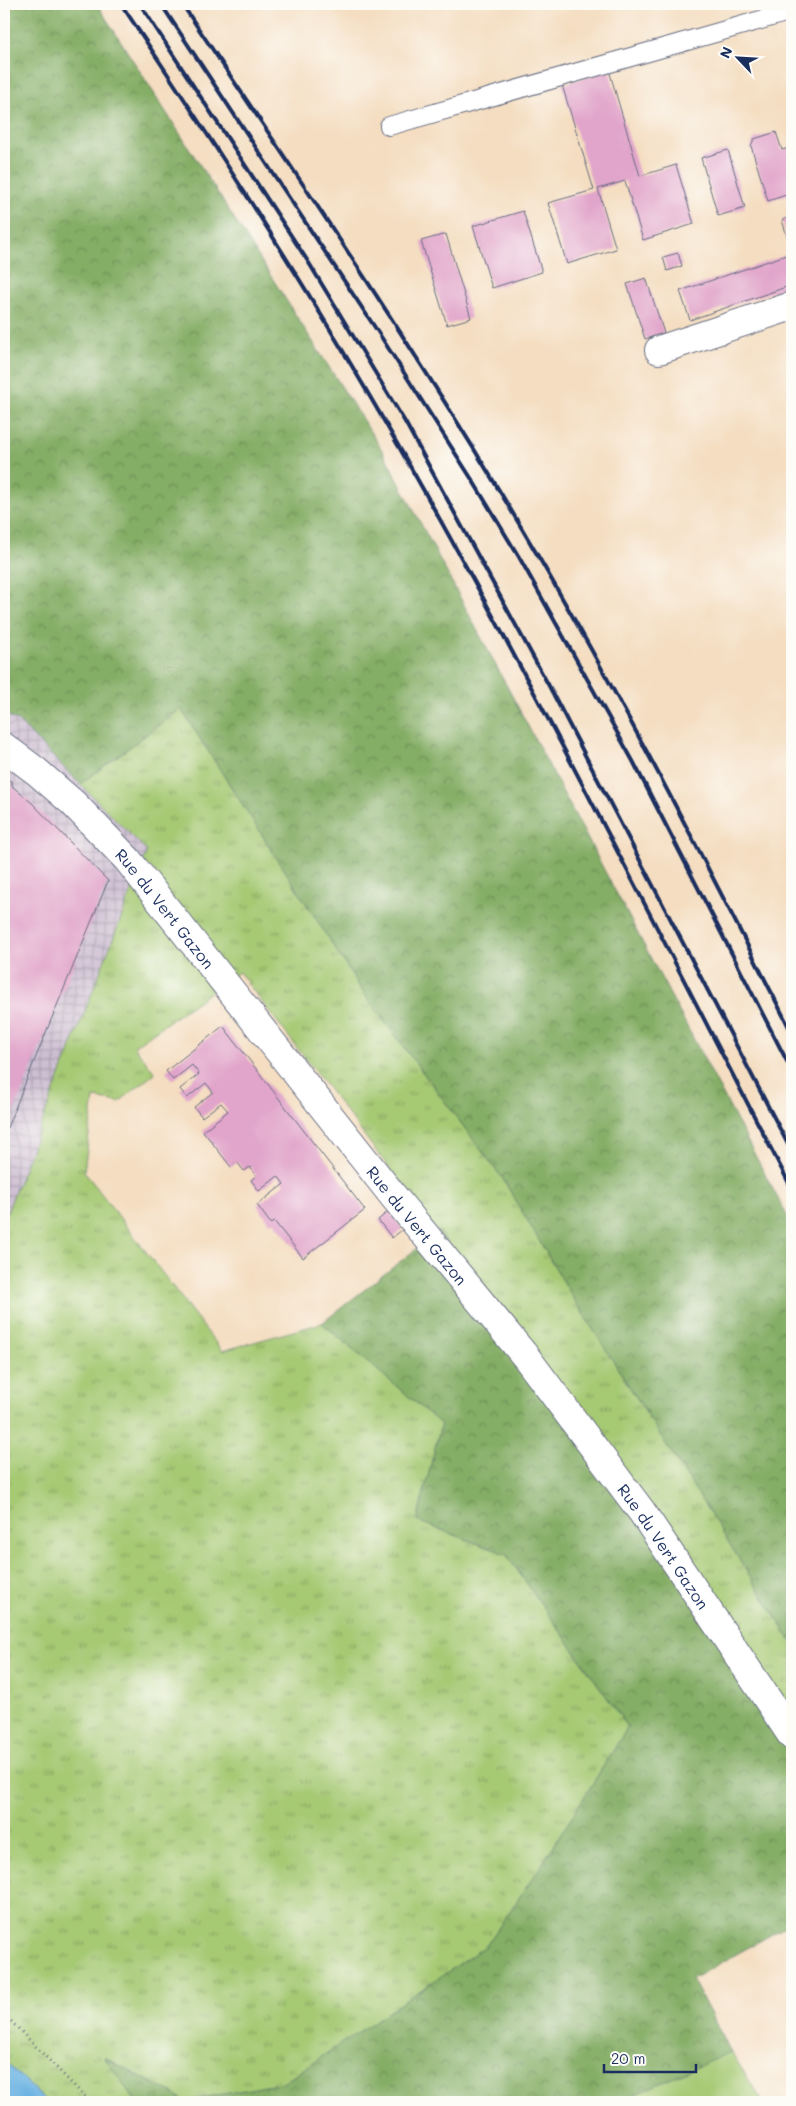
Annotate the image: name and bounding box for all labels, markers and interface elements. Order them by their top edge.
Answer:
north arrow [714,32,764,82]
text: N [715,43,737,61]
street label: Rue du Vert Gazon [111,843,220,972]
street label: Rue du Vert Gazon [363,1161,472,1289]
street label: Rue du Vert Gazon [614,1479,714,1613]
scale bar [604,2041,696,2073]
text: 20 m [611,2048,645,2068]

